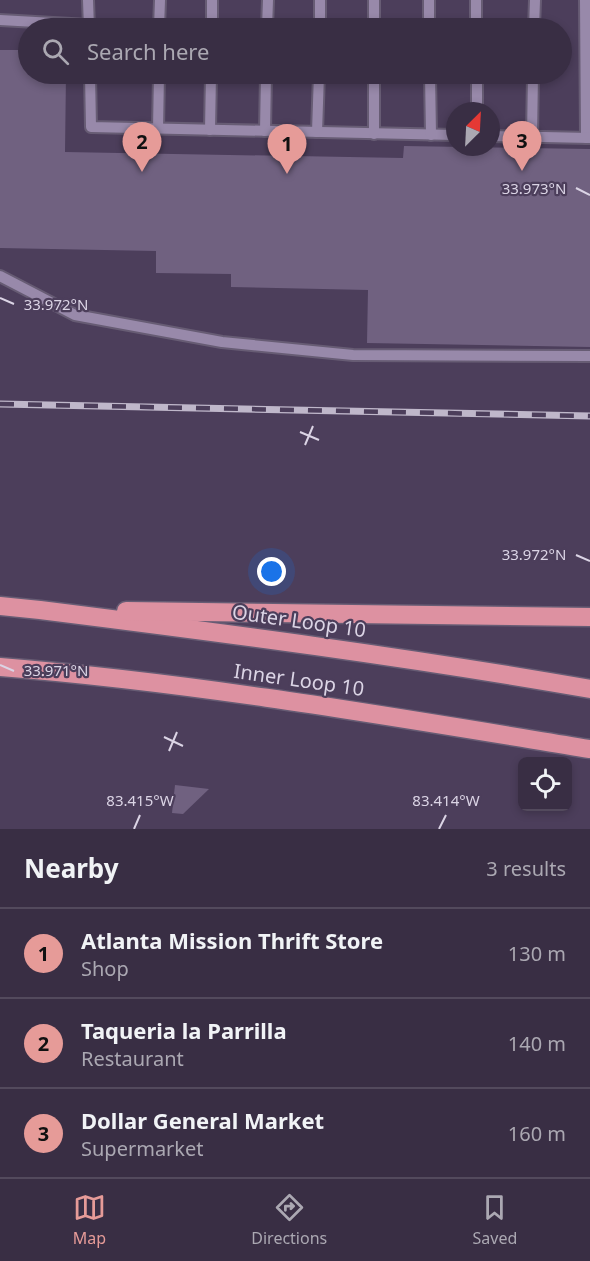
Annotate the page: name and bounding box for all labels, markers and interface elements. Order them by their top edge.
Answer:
search box [18,18,572,84]
icon: search [39,35,72,68]
text: Search here [87,36,209,66]
north arrow [446,102,500,156]
pin: 2 [122,122,162,172]
pin: 3 [502,122,542,171]
pin: 1 [268,124,306,174]
text: 33.973°N [502,178,566,198]
text: 33.972°N [24,294,88,314]
text: 33.972°N [502,544,566,564]
your location [257,557,286,586]
street label: Outer Loop 10 [230,598,368,643]
street label: Inner Loop 10 [232,657,366,702]
text: 33.971°N [24,660,88,680]
map controls [518,757,572,811]
button: locate [518,757,572,811]
text: 83.415°W [106,790,174,810]
text: 83.414°W [412,790,480,810]
text: Nearby [24,850,119,886]
text: 3 results [486,855,566,882]
text: Atlanta Mission Thrift Store [81,925,383,955]
text: 1 [38,940,49,967]
text: 130 m [508,940,566,967]
text: Shop [81,955,129,982]
text: Taqueria la Parrilla [81,1015,287,1045]
text: 2 [38,1030,49,1057]
text: 140 m [508,1030,566,1057]
text: Restaurant [81,1045,184,1072]
text: Dollar General Market [81,1105,324,1135]
text: 3 [38,1120,49,1147]
text: 160 m [508,1120,566,1147]
text: Supermarket [81,1135,204,1162]
tab: Map [73,1191,106,1249]
tab: Directions [251,1191,327,1249]
tab: Saved [473,1191,517,1249]

